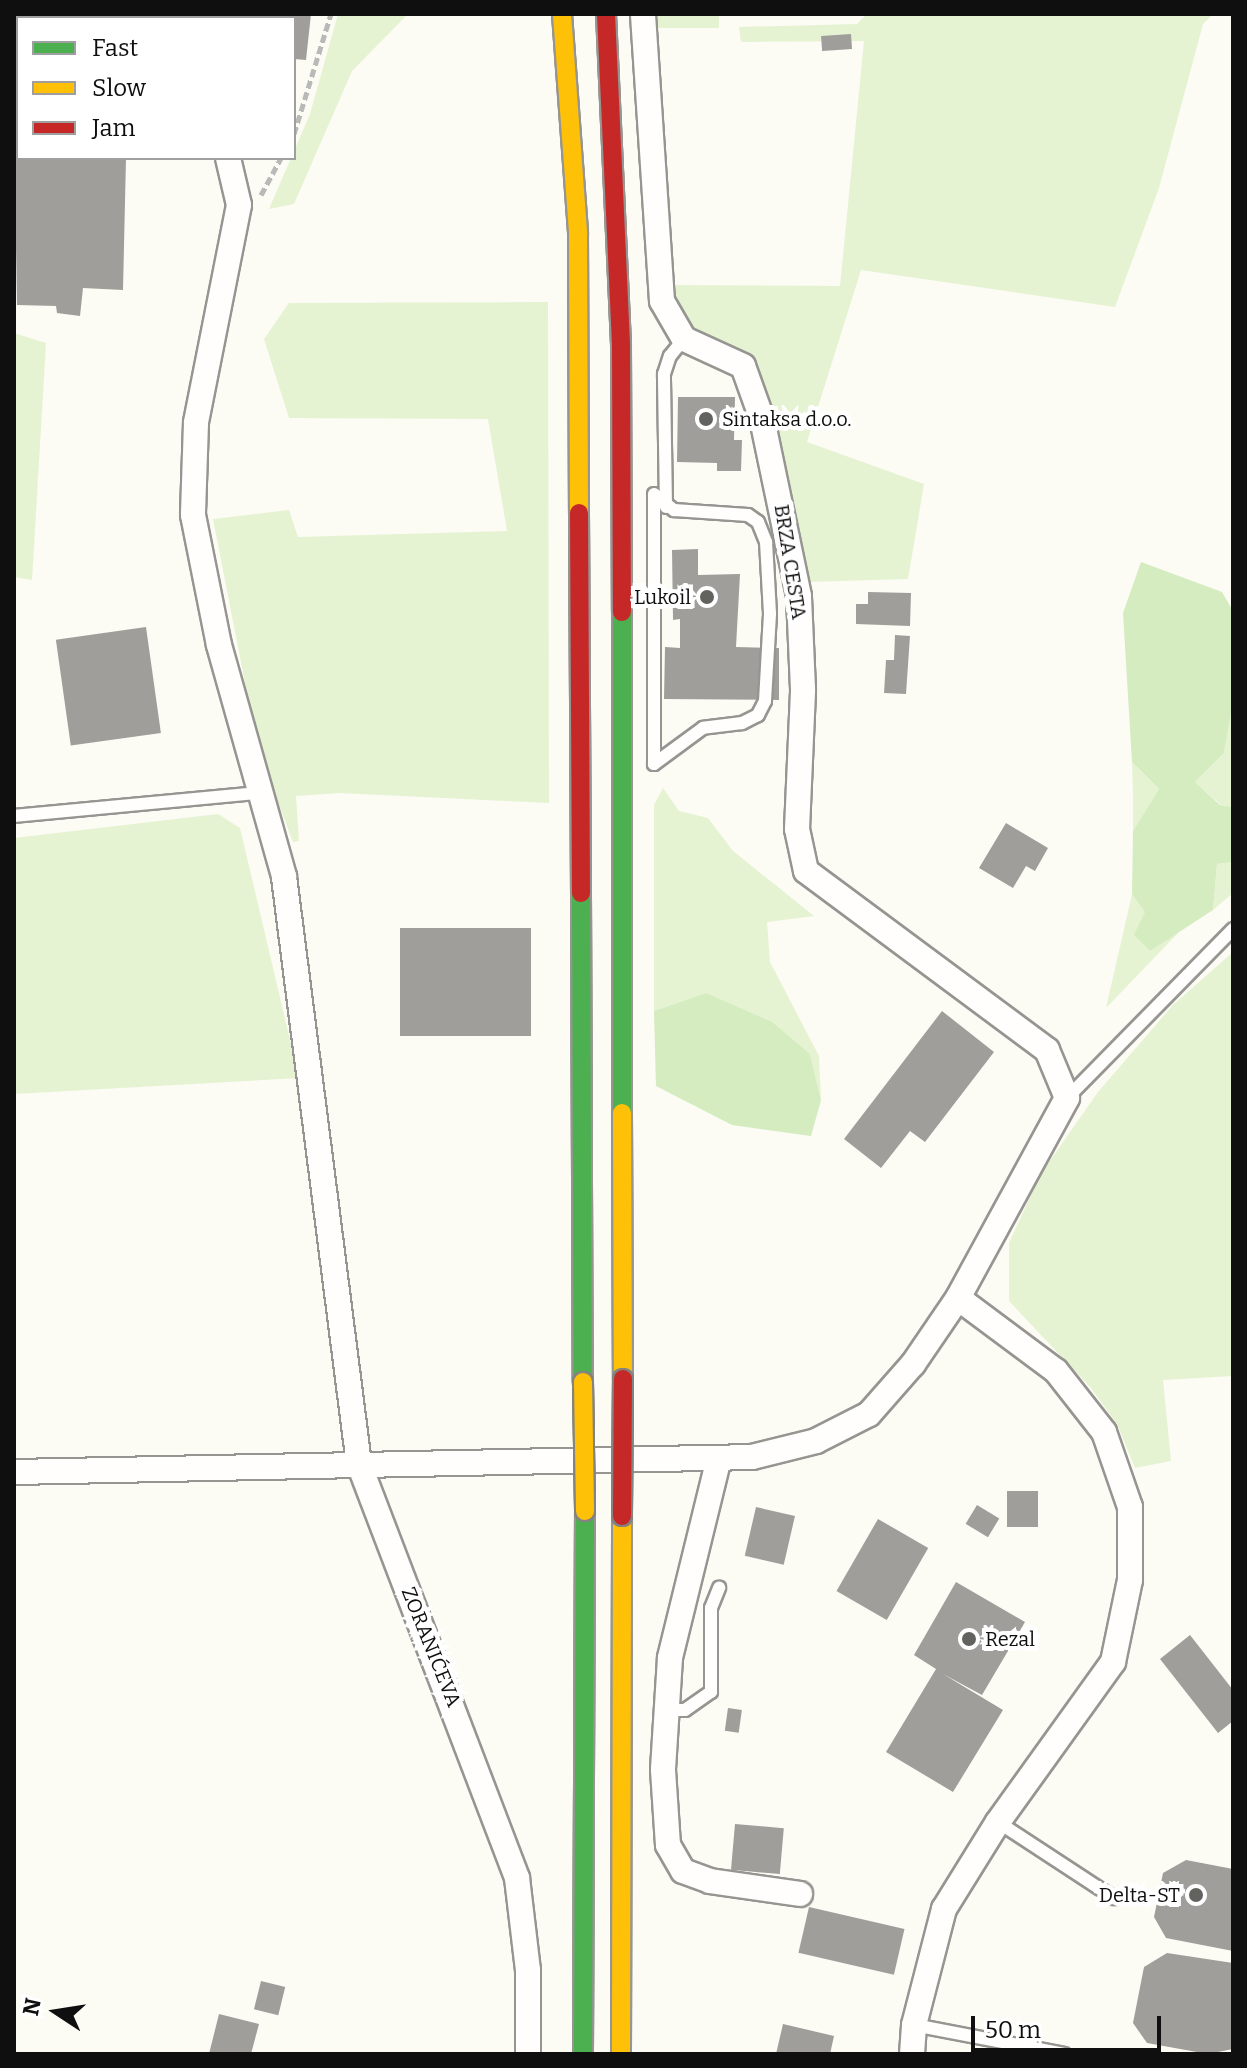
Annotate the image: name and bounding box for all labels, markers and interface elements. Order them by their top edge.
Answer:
legend [16,16,296,160]
text: Fast [92,34,138,62]
text: Slow [92,74,146,102]
text: Jam [92,114,135,142]
place label: Sintaksa d.o.o. [722,407,852,431]
marker: Sintaksa d.o.o. [697,410,715,428]
street label: BRZA CESTA [769,503,811,621]
place label: Lukoil [634,585,691,609]
marker: Lukoil [698,588,716,606]
street label: ZORANIĆEVA [396,1584,466,1710]
place label: Rezal [985,1627,1035,1651]
marker: Rezal [960,1630,978,1648]
place label: Delta-ST [1099,1883,1180,1907]
marker: Delta-ST [1187,1886,1205,1904]
north arrow [16,1972,96,2052]
text: N [17,1996,47,2018]
scale bar [975,2000,1165,2050]
text: 50 m [985,2016,1041,2044]

